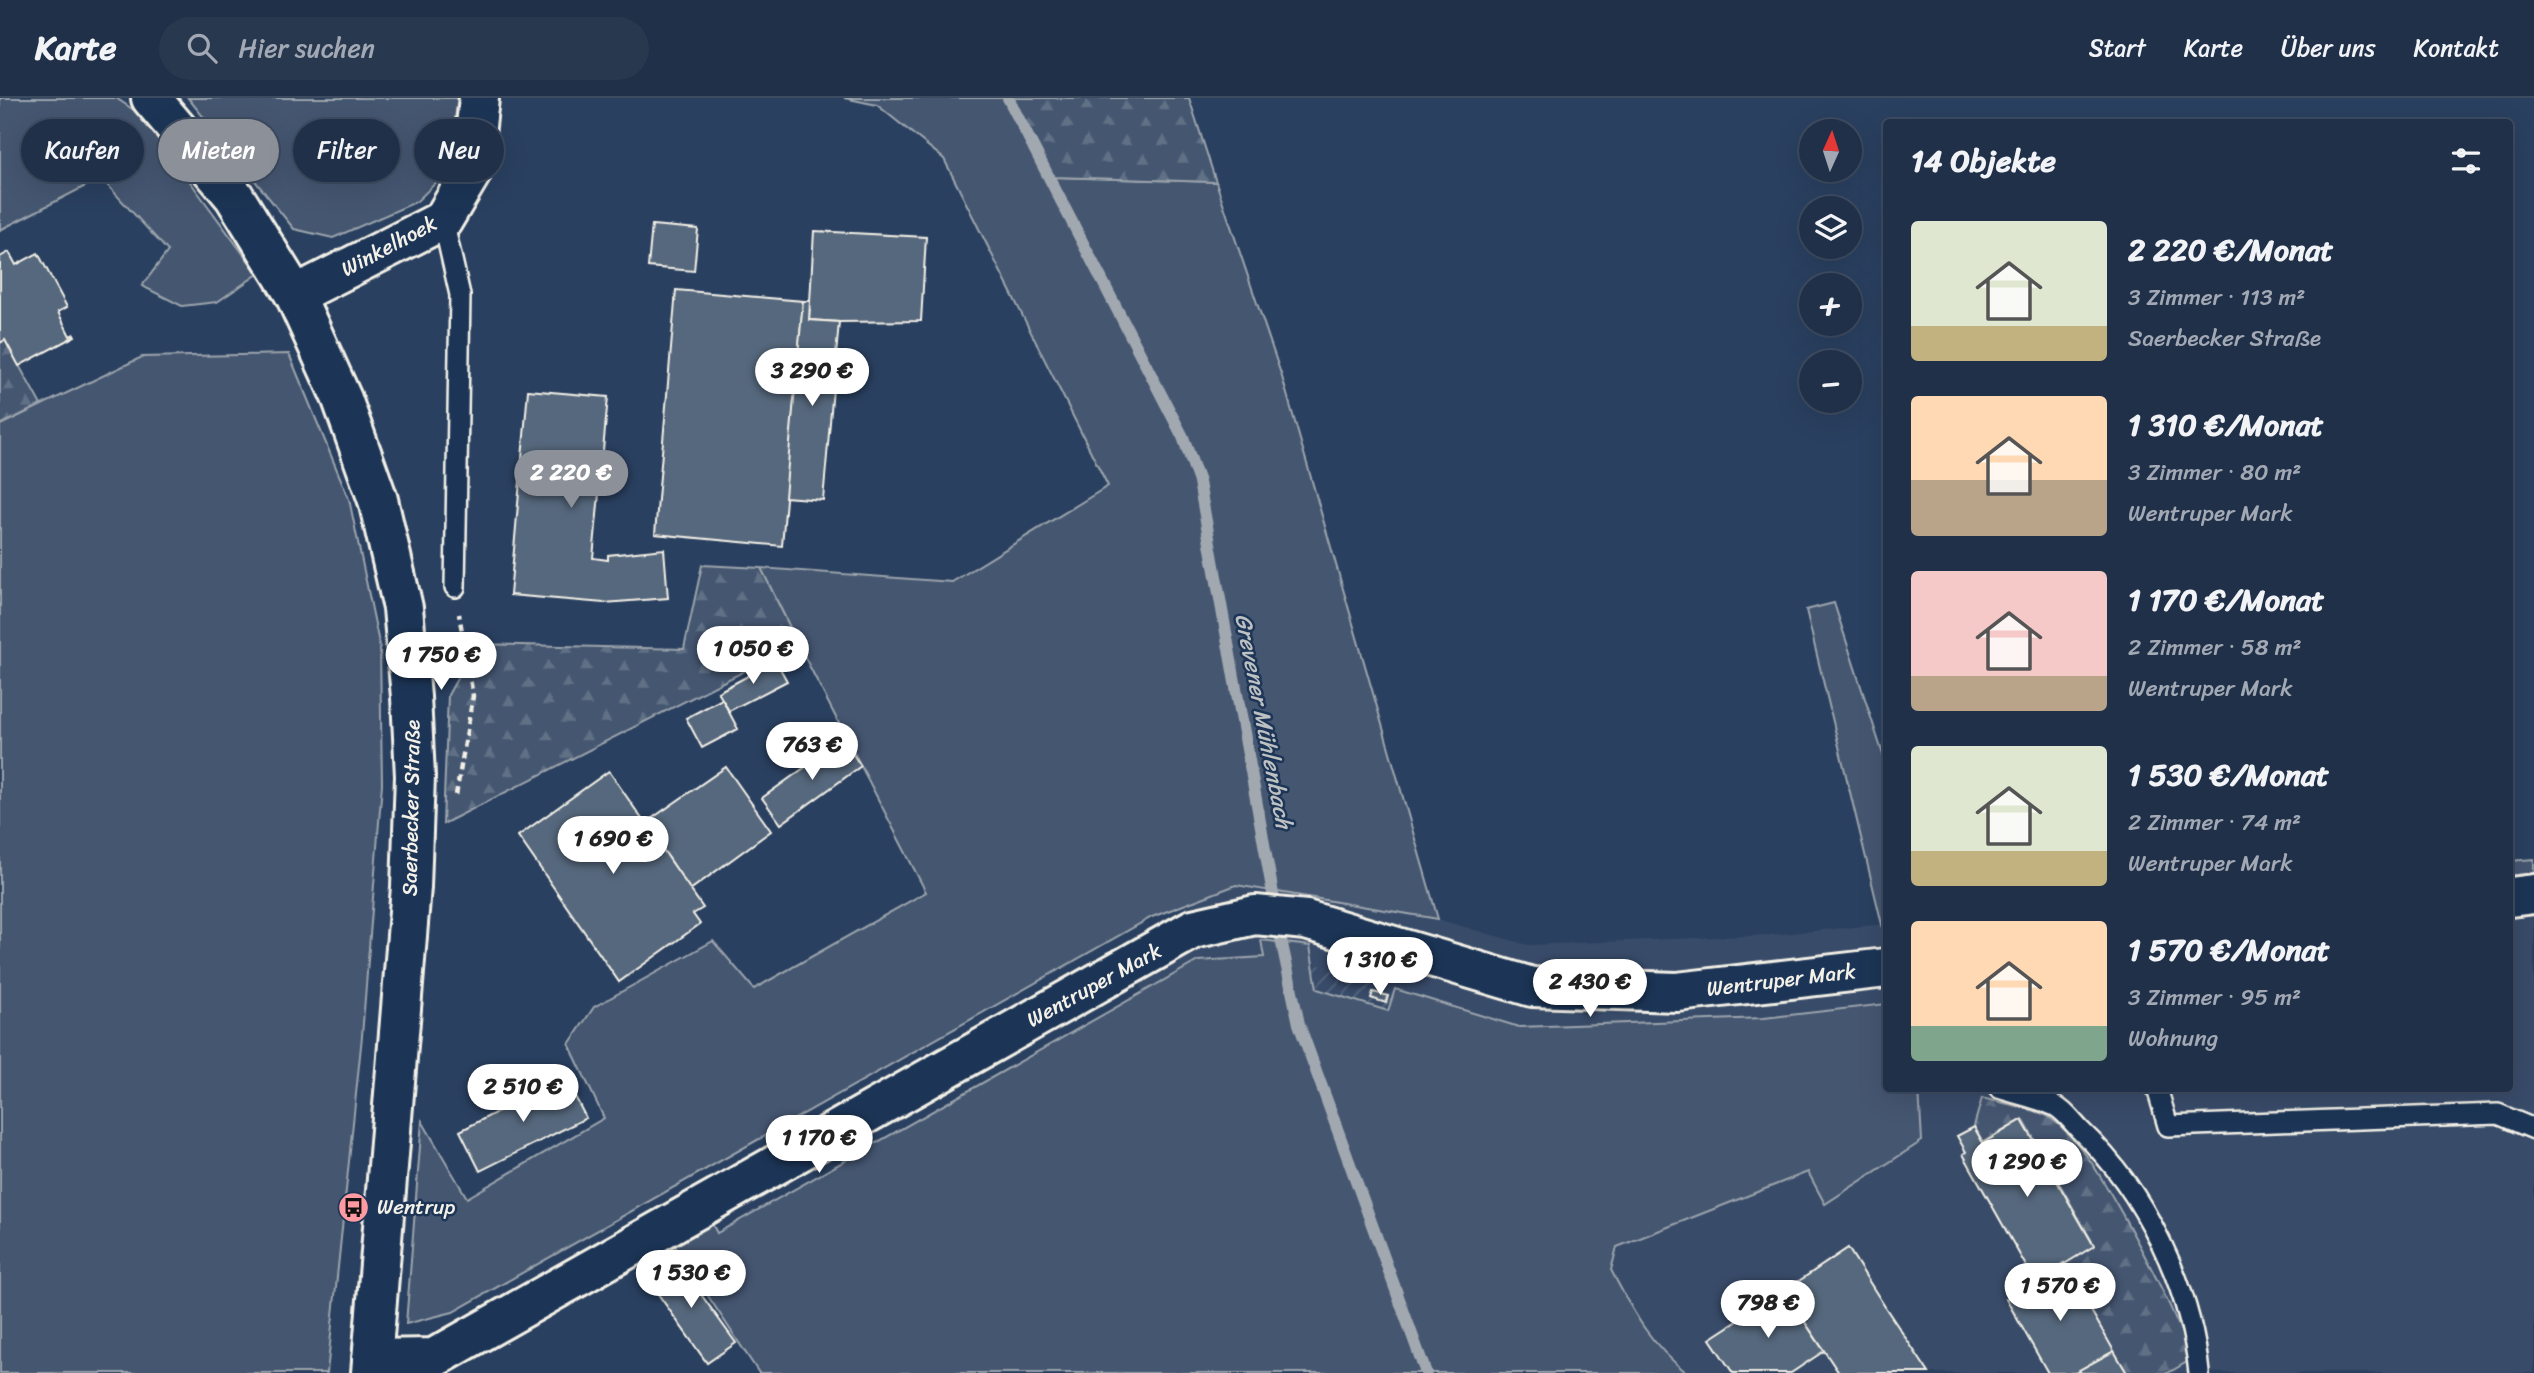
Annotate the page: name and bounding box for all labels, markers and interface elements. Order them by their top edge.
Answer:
search box [159,17,649,80]
text: Karte [35,19,117,77]
text: Hier suchen [239,25,375,71]
text: Start [2089,27,2146,69]
text: Karte [2184,27,2243,69]
text: Über uns [2281,27,2376,69]
text: Kontakt [2414,27,2499,69]
icon: search [183,29,221,67]
chip: Kaufen [21,119,144,182]
chip: Mieten [158,119,279,182]
chip: Filter [293,119,400,182]
chip: Neu [414,119,504,182]
north arrow [1799,119,1862,182]
map controls [1799,119,1862,413]
text: 14 Objekte [1911,134,2056,188]
icon: filters [2447,142,2485,180]
button: layers [1799,196,1862,259]
street label: Winkelhoek [334,205,444,287]
text: 2 220 €/Monat [2128,223,2333,277]
icon: home [1967,249,2051,333]
button: + [1799,273,1862,336]
text: 3 Zimmer · 113 m² [2128,277,2305,318]
text: Saerbecker Straße [2128,318,2321,359]
pin: 3 290 € [747,348,877,408]
text: 3 290 € [771,350,853,391]
button: − [1799,350,1862,413]
text: 1 310 €/Monat [2128,398,2324,452]
icon: home [1967,424,2051,508]
pin: 2 220 € [506,450,636,510]
text: 2 220 € [530,452,612,493]
text: 3 Zimmer · 80 m² [2128,452,2301,493]
text: Wentruper Mark [2128,493,2292,534]
text: 1 170 €/Monat [2128,573,2324,627]
icon: home [1967,599,2051,683]
water label: Grevener Mühlenbach [1223,610,1305,834]
pin: 1 050 € [688,626,818,686]
text: 2 Zimmer · 58 m² [2128,627,2301,668]
text: 1 050 € [713,628,793,669]
pin: 1 750 € [376,632,506,692]
text: 1 750 € [402,634,480,675]
text: Wentruper Mark [2128,668,2292,709]
street label: Saerbecker Straße [390,719,432,897]
pin: 763 € [763,722,861,782]
text: 763 € [782,724,842,765]
text: 1 530 €/Monat [2128,748,2329,802]
icon: home [1967,774,2051,858]
text: 2 Zimmer · 74 m² [2128,802,2301,843]
pin: 1 690 € [548,816,678,876]
text: 1 690 € [574,818,652,859]
text: Wentruper Mark [2128,843,2292,884]
text: 1 570 €/Monat [2128,923,2330,977]
street label: Wentruper Mark [1019,932,1170,1038]
pin: 1 310 € [1315,937,1445,997]
text: 1 310 € [1343,939,1417,980]
icon: home [1967,949,2051,1033]
street label: Wentruper Mark [1704,952,1859,1008]
pin: 2 430 € [1525,960,1655,1019]
text: 2 430 € [1549,961,1631,1002]
text: 3 Zimmer · 95 m² [2128,977,2301,1018]
text: Wohnung [2128,1018,2218,1059]
pin: 2 510 € [458,1065,588,1124]
text: 2 510 € [484,1066,562,1107]
pin: 1 170 € [754,1116,884,1175]
text: 1 170 € [782,1117,856,1158]
pin: 1 290 € [1962,1140,2092,1199]
text: 1 290 € [1987,1141,2067,1182]
place label: Wentrup [377,1188,455,1226]
bus stop icon: Wentrup [337,1190,371,1224]
pin: 1 530 € [626,1250,756,1310]
text: 1 530 € [652,1252,730,1293]
pin: 1 570 € [1995,1264,2125,1323]
text: 1 570 € [2021,1265,2099,1306]
pin: 798 € [1719,1280,1817,1340]
text: 798 € [1737,1282,1799,1323]

